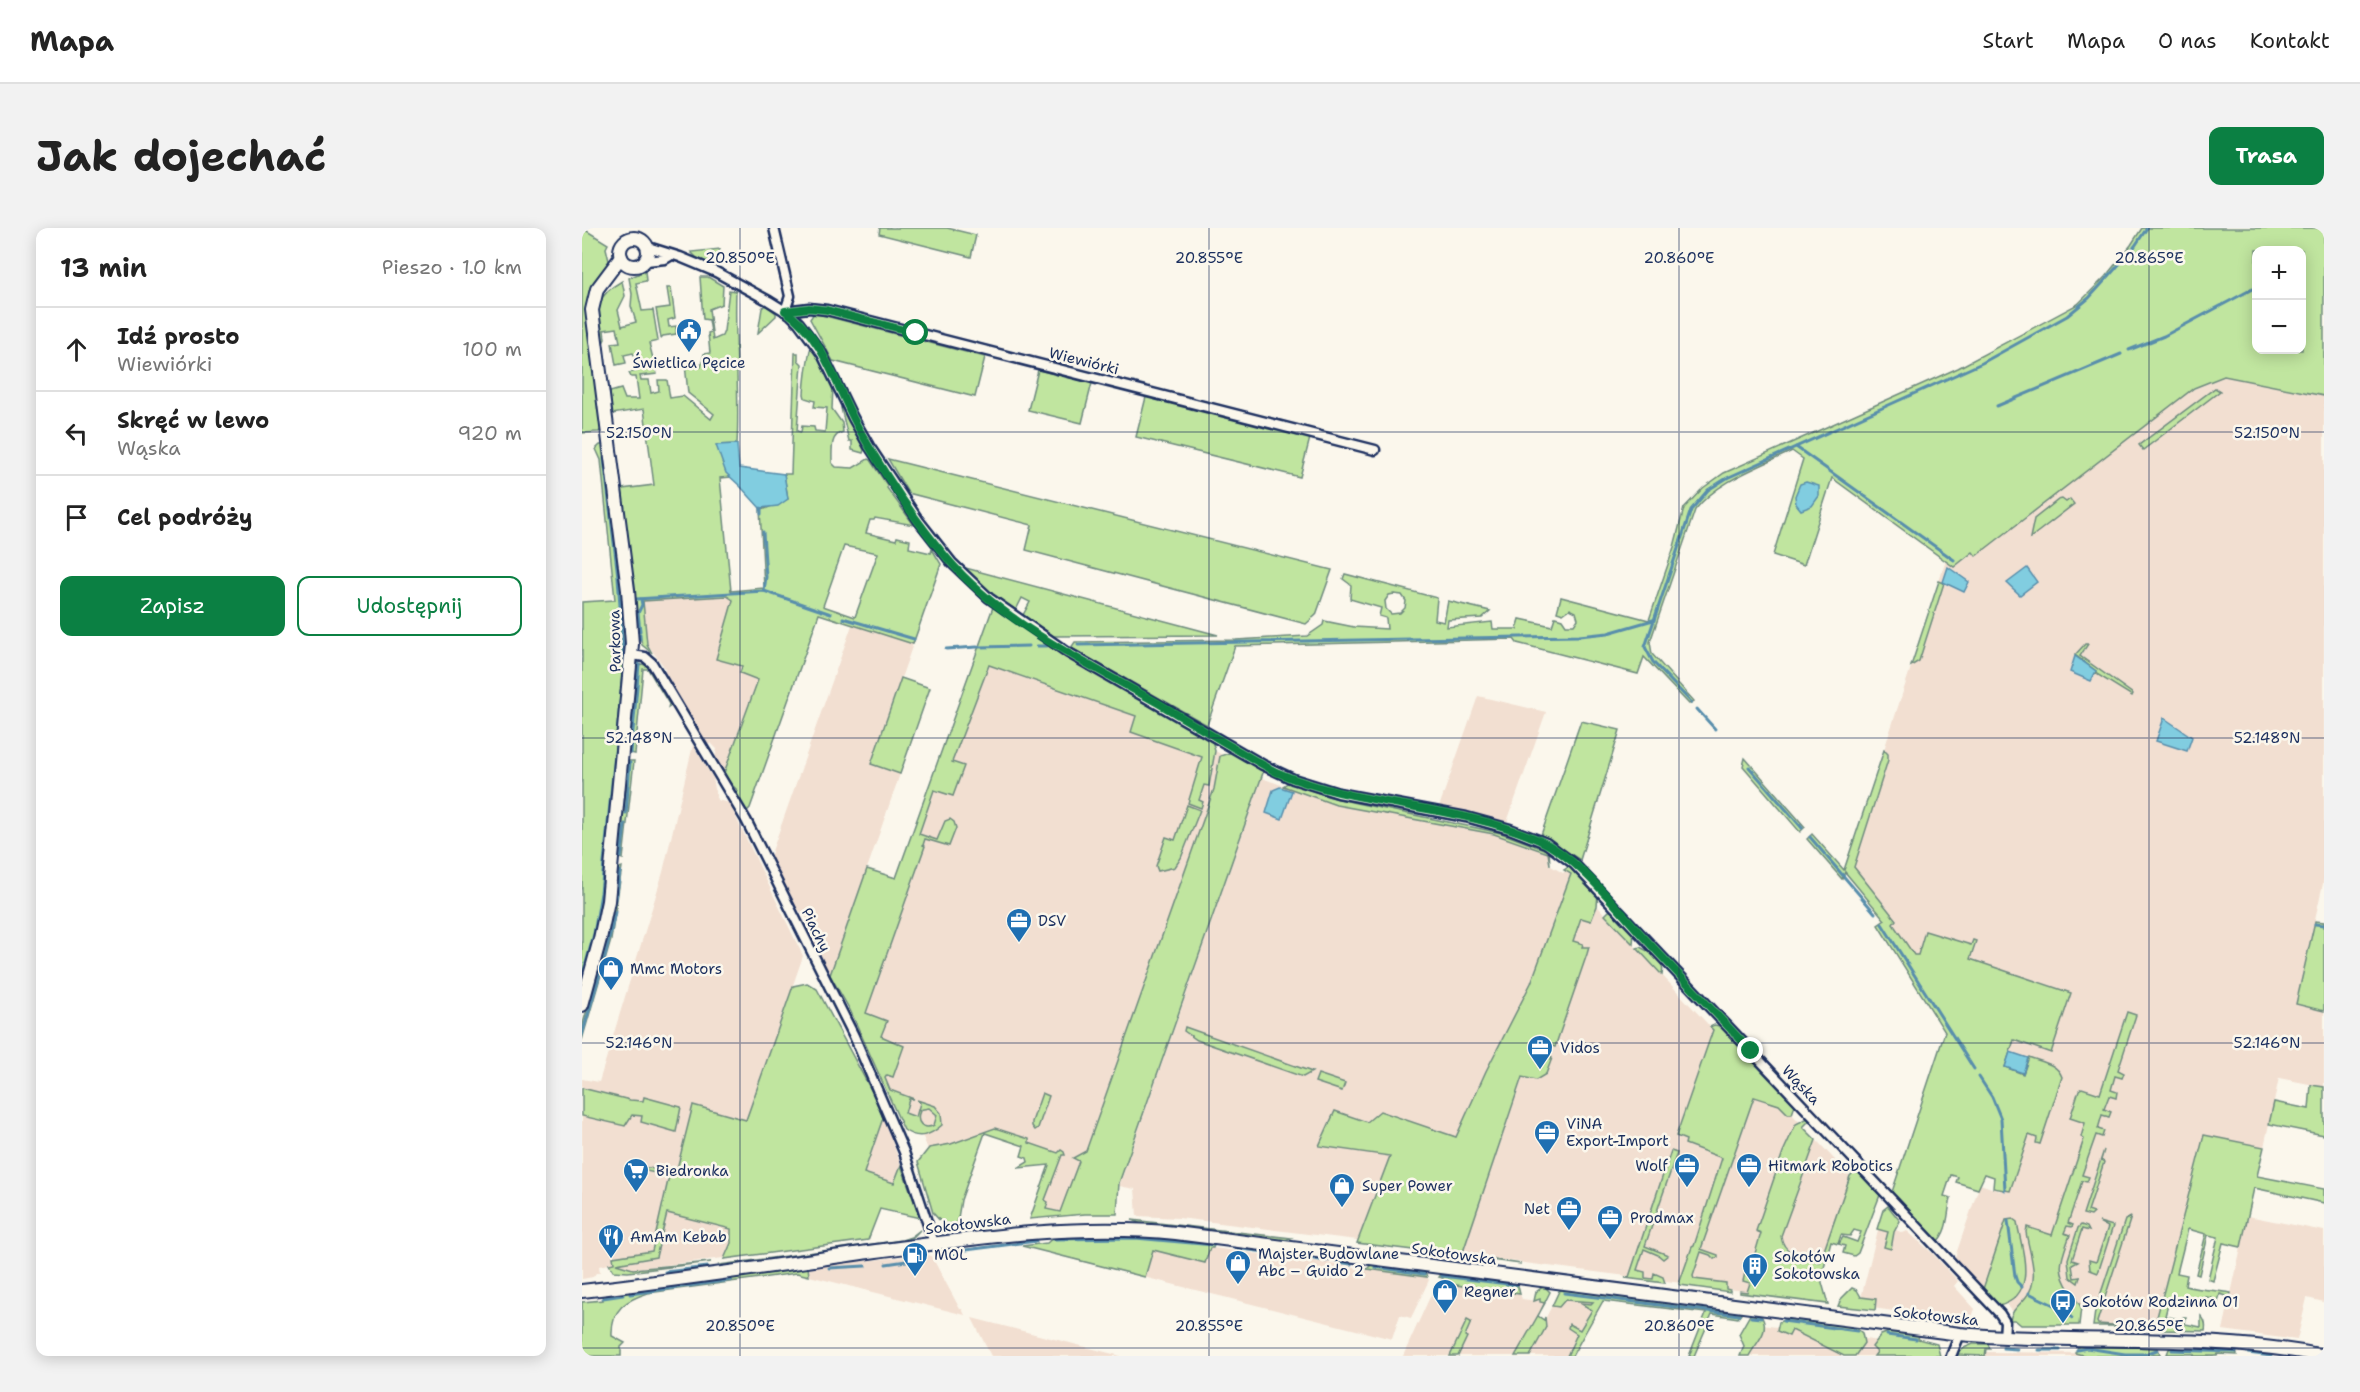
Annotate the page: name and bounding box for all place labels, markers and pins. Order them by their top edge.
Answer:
public building icon: Świetlica Pęcice [674,316,704,354]
place label: Świetlica Pęcice [633,352,745,373]
office icon: DSV [1004,906,1034,944]
place label: DSV [1038,911,1066,931]
shop icon: Mmc Motors [596,954,626,992]
place label: Mmc Motors [630,959,722,979]
office icon: Vidos [1525,1033,1555,1071]
place label: Vidos [1560,1038,1600,1058]
place label: ViNA Export-Import [1566,1114,1669,1151]
office icon: ViNA Export-Import [1532,1118,1562,1156]
office icon: Wolf [1672,1151,1702,1189]
office icon: Hitmark Robotics [1734,1151,1764,1189]
supermarket icon: Biedronka [621,1156,651,1194]
place label: Wolf [1635,1156,1669,1176]
place label: Hitmark Robotics [1768,1156,1893,1176]
place label: Biedronka [656,1161,729,1181]
shop icon: Super Power [1327,1171,1357,1209]
place label: Super Power [1362,1176,1453,1196]
office icon: Net [1554,1194,1584,1232]
place label: Net [1524,1199,1550,1219]
office icon: Prodmax [1595,1203,1625,1241]
place label: Prodmax [1630,1208,1694,1228]
restaurant icon: AmAm Kebab [596,1222,626,1260]
place label: AmAm Kebab [630,1227,727,1247]
fuel station icon: MOL [900,1240,930,1278]
place label: Majster Budowlane Abc – Guido 2 [1258,1244,1399,1281]
place label: MOL [934,1245,968,1265]
place label: Sokołów Sokołowska [1774,1247,1860,1284]
shop icon: Majster Budowlane Abc – Guido 2 [1223,1248,1253,1286]
building icon: Sokołów Sokołowska [1740,1251,1770,1289]
shop icon: Regner [1430,1277,1460,1315]
place label: Regner [1464,1282,1516,1302]
bus stop icon: Sokołów Rodzinna 01 [2048,1287,2078,1325]
place label: Sokołów Rodzinna 01 [2082,1292,2238,1312]

